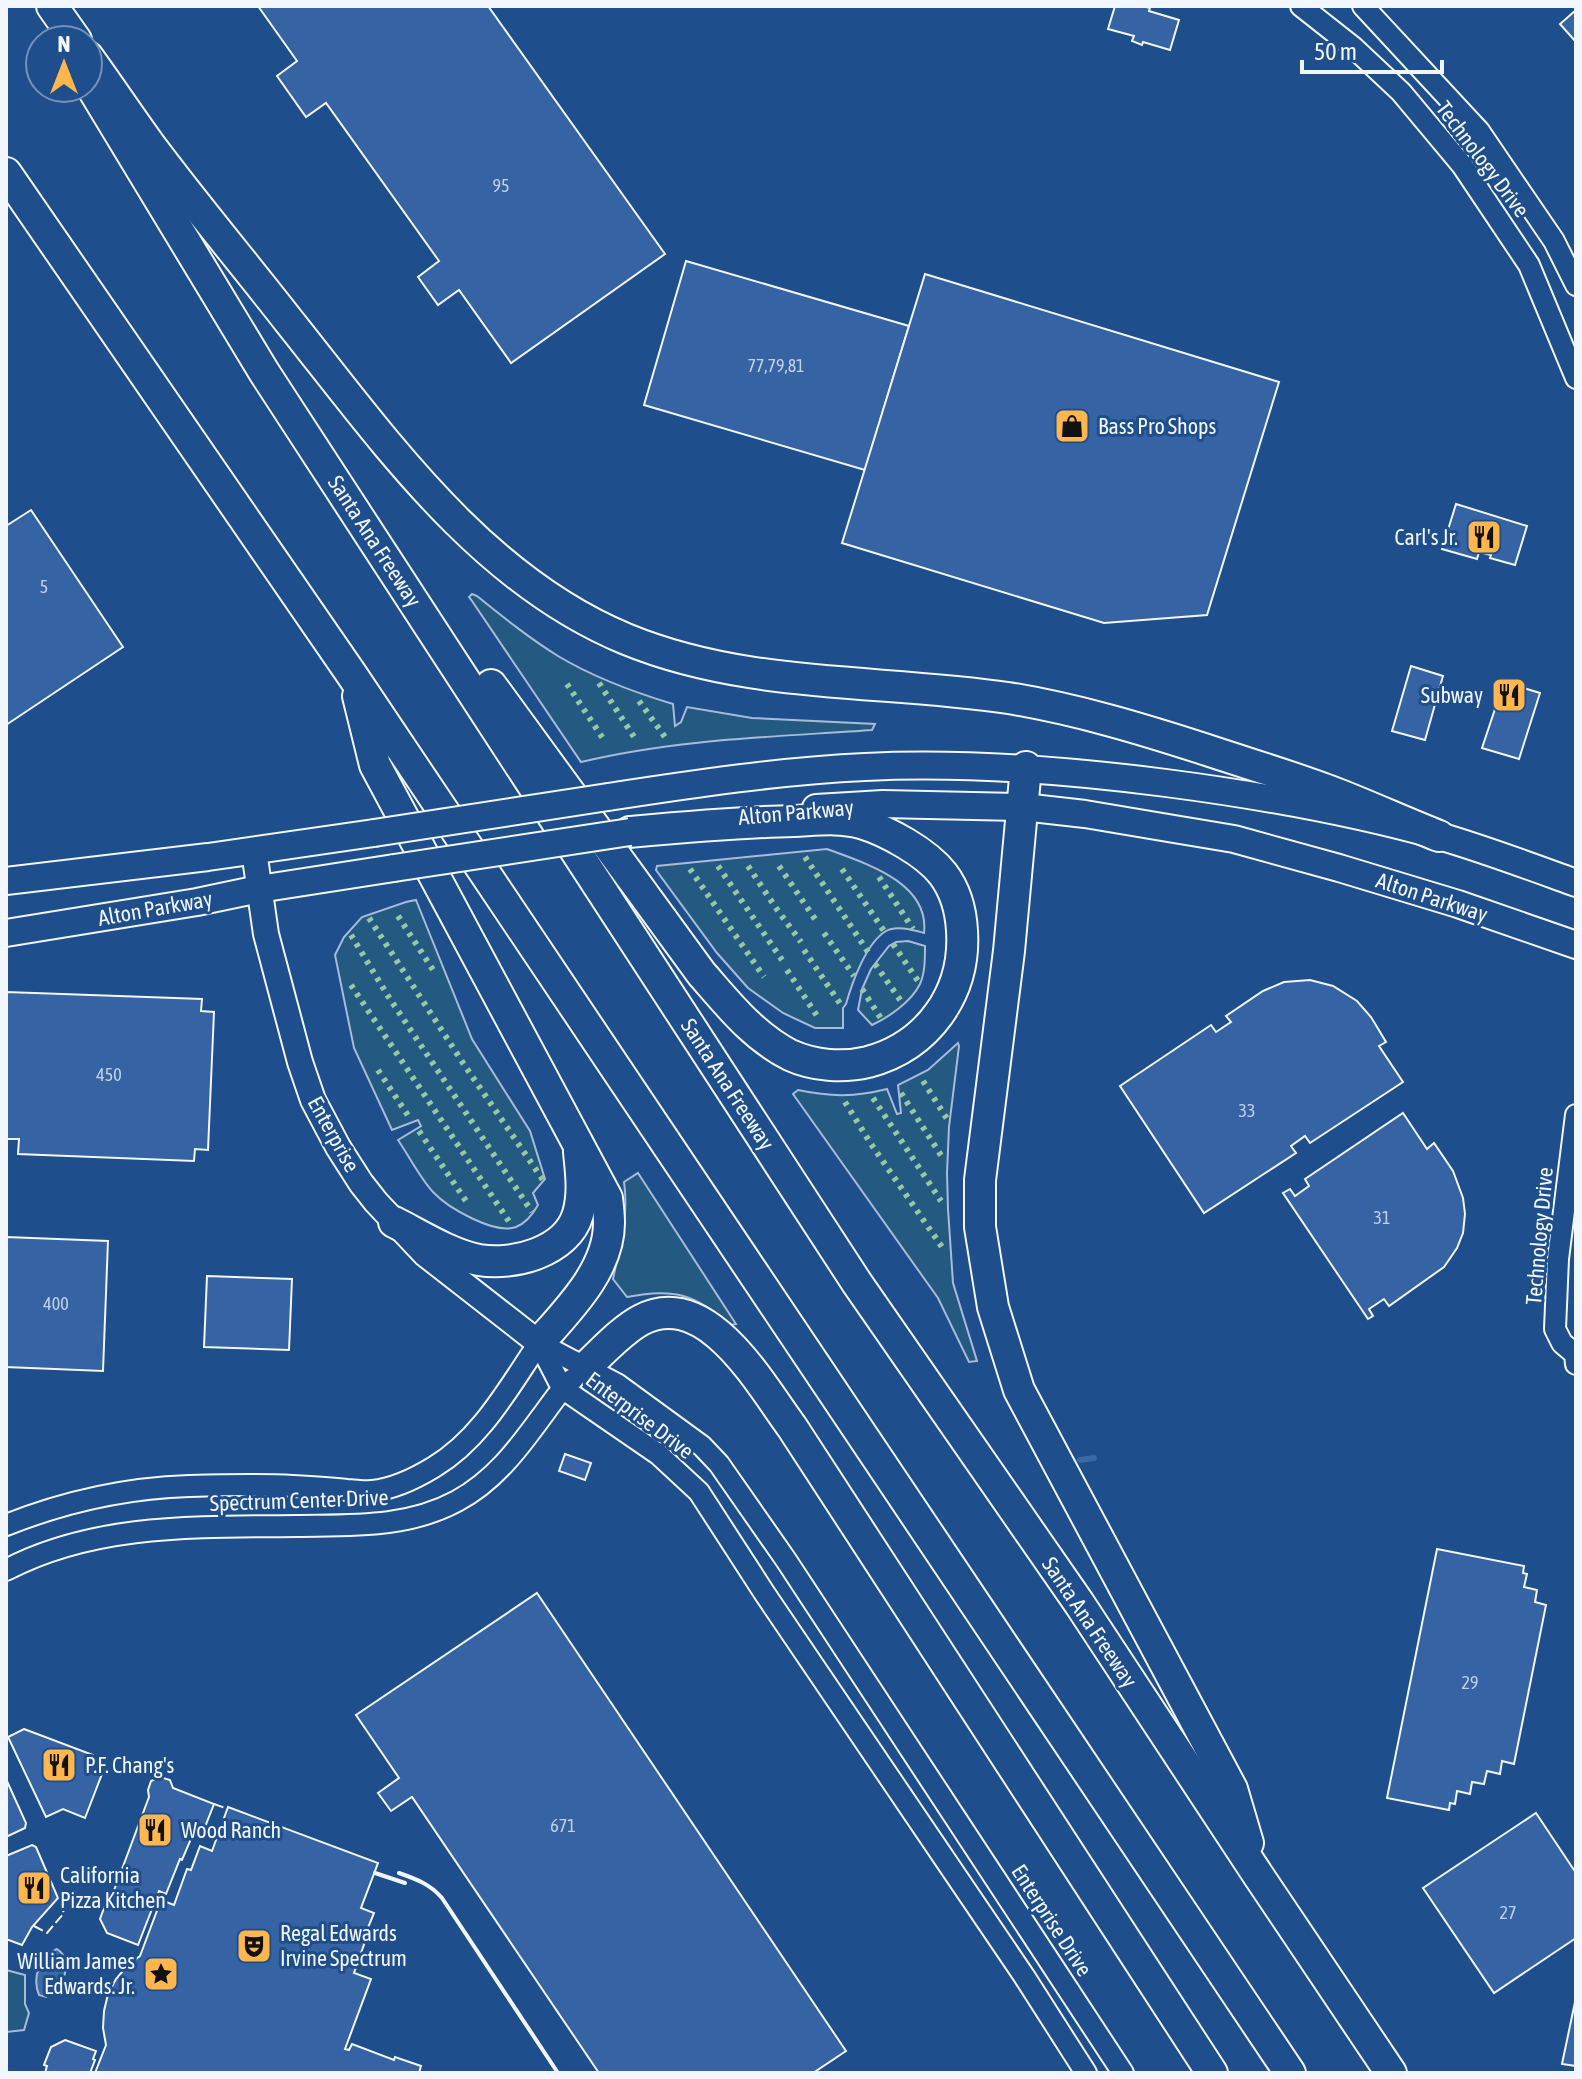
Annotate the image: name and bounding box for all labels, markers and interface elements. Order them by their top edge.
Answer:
north arrow [24,24,104,104]
scale bar [1302,24,1442,74]
text: N [58,31,70,57]
text: 50 m [1314,38,1357,65]
street label: Technology Drive [1431,96,1535,222]
house number: 95 [493,175,509,196]
house number: 77,79,81 [747,355,805,376]
shop icon: Bass Pro Shops [1053,407,1091,445]
place label: Bass Pro Shops [1098,413,1217,439]
street label: Santa Ana Freeway [323,471,427,611]
restaurant icon: Carl's Jr. [1465,518,1503,556]
place label: Carl's Jr. [1395,524,1458,550]
house number: 5 [40,576,48,597]
restaurant icon: Subway [1490,676,1528,714]
place label: Subway [1421,682,1483,708]
street label: Alton Parkway [737,794,855,830]
street label: Alton Parkway [1373,867,1491,927]
street label: Alton Parkway [96,885,214,931]
street label: Santa Ana Freeway [676,1014,780,1154]
house number: 450 [96,1064,122,1085]
street label: Enterprise [303,1092,365,1176]
house number: 33 [1239,1100,1255,1121]
street label: Technology Drive [1520,1166,1558,1306]
house number: 31 [1374,1207,1390,1228]
house number: 400 [43,1293,69,1314]
street label: Enterprise Drive [581,1366,699,1464]
street label: Spectrum Center Drive [209,1484,389,1516]
street label: Santa Ana Freeway [1037,1552,1143,1692]
house number: 29 [1462,1672,1478,1693]
restaurant icon: P.F. Chang's [40,1746,78,1784]
place label: P.F. Chang's [85,1752,175,1778]
restaurant icon: Wood Ranch [136,1811,174,1849]
house number: 671 [550,1815,576,1836]
place label: Wood Ranch [181,1817,281,1843]
street label: Enterprise Drive [1006,1859,1098,1981]
place label: California Pizza Kitchen [60,1862,166,1913]
restaurant icon: California Pizza Kitchen [15,1869,53,1907]
house number: 27 [1500,1902,1516,1923]
place label: Regal Edwards Irvine Spectrum [280,1920,407,1971]
theatre icon: Regal Edwards Irvine Spectrum [235,1927,273,1965]
place label: William James Edwards. Jr. [17,1948,135,1999]
place icon: William James Edwards. Jr. [142,1955,180,1993]

